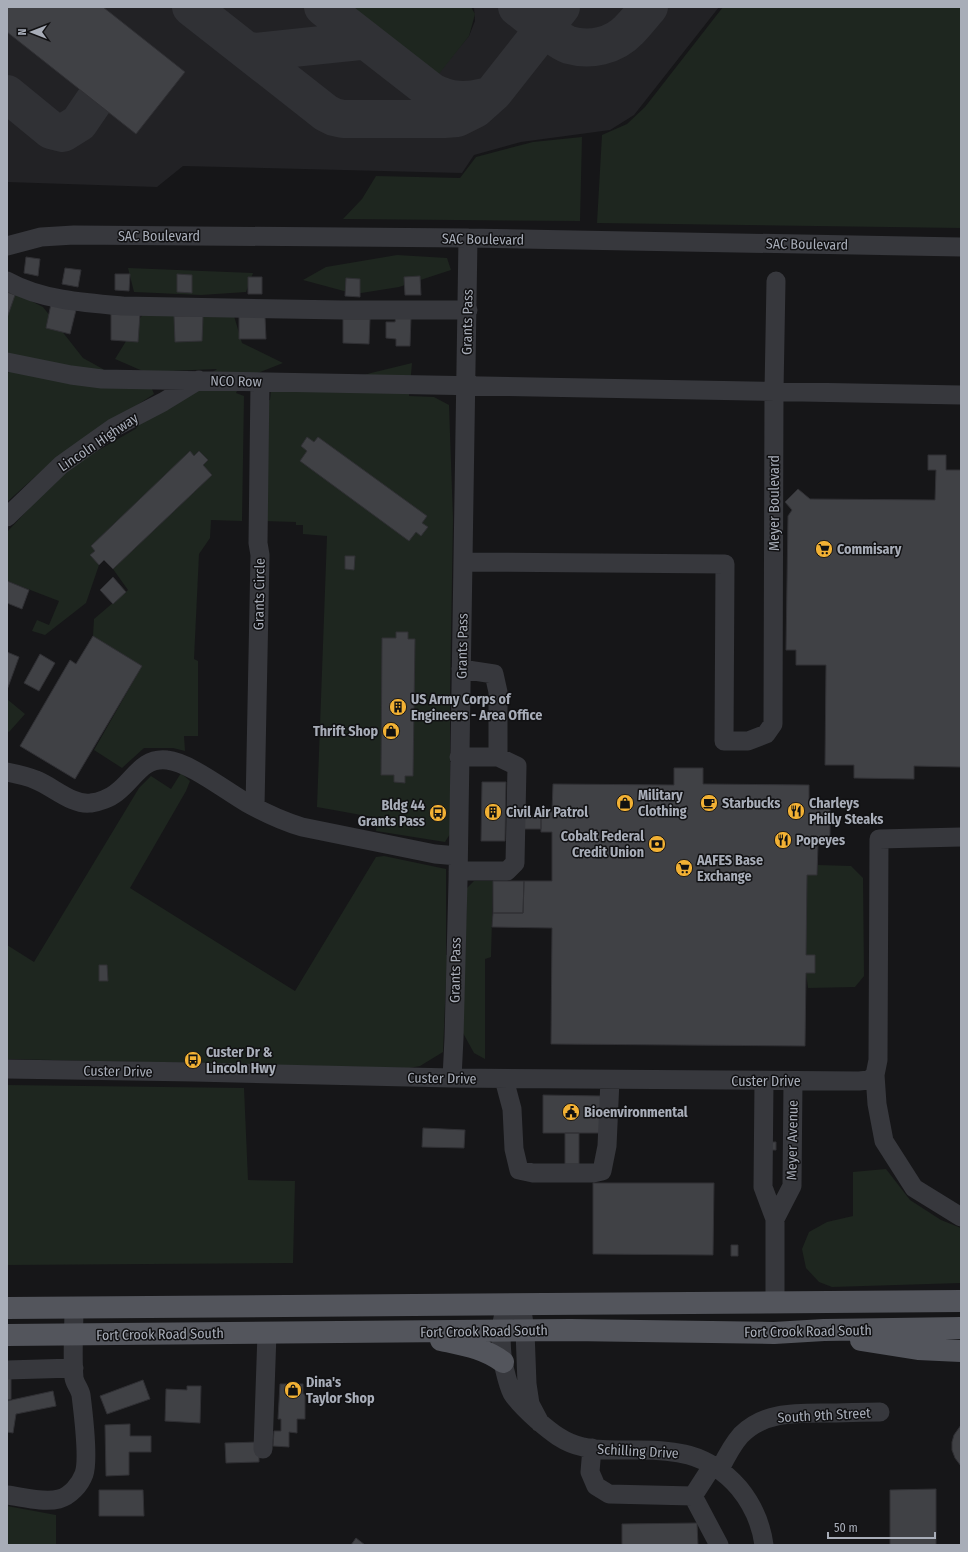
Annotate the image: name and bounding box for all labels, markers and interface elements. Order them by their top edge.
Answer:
north arrow [12,12,52,52]
text: N [16,29,29,35]
street label: SAC Boulevard [118,228,200,245]
street label: SAC Boulevard [442,230,524,249]
street label: SAC Boulevard [766,235,848,254]
street label: Grants Pass [458,289,477,355]
street label: NCO Row [210,373,262,390]
street label: Lincoln Highway [55,409,142,475]
street label: Meyer Boulevard [766,455,783,551]
supermarket icon: Commisary [814,539,834,559]
place label: Commisary [837,541,902,558]
street label: Grants Circle [250,558,269,630]
street label: Grants Pass [453,613,472,679]
place label: US Army Corps of Engineers - Area Office [411,691,542,724]
building icon: US Army Corps of Engineers - Area Office [388,697,408,717]
shop icon: Thrift Shop [381,721,401,741]
place label: Thrift Shop [313,723,378,740]
place label: Military Clothing [638,787,687,820]
shop icon: Military Clothing [615,793,635,813]
cafe icon: Starbucks [699,793,719,813]
place label: Starbucks [722,795,780,812]
place label: Charleys Philly Steaks [809,795,883,828]
place label: Bldg 44 Grants Pass [358,797,425,830]
restaurant icon: Charleys Philly Steaks [786,801,806,821]
building icon: Civil Air Patrol [483,802,503,822]
bus stop icon: Bldg 44 Grants Pass [428,803,448,823]
place label: Civil Air Patrol [506,804,588,821]
place label: Cobalt Federal Credit Union [561,828,644,861]
restaurant icon: Popeyes [773,830,793,850]
place label: Popeyes [796,832,845,849]
bank icon: Cobalt Federal Credit Union [647,834,667,854]
place label: AAFES Base Exchange [696,852,763,885]
supermarket icon: AAFES Base Exchange [674,858,694,878]
street label: Grants Pass [446,937,465,1003]
place label: Custer Dr & Lincoln Hwy [206,1044,276,1077]
bus stop icon: Custer Dr & Lincoln Hwy [183,1050,203,1070]
street label: Custer Drive [83,1062,153,1081]
street label: Custer Drive [407,1069,477,1088]
street label: Custer Drive [731,1073,801,1090]
street label: Meyer Avenue [783,1100,802,1180]
public building icon: Bioenvironmental [561,1102,581,1122]
place label: Bioenvironmental [584,1104,688,1121]
street label: Fort Crook Road South [420,1322,548,1341]
street label: Fort Crook Road South [744,1322,872,1341]
street label: Fort Crook Road South [96,1325,224,1344]
place label: Dina's Taylor Shop [306,1374,375,1407]
shop icon: Dina's Taylor Shop [283,1380,303,1400]
street label: South 9th Street [777,1405,872,1426]
street label: Schilling Drive [597,1441,679,1462]
scale bar [828,1514,935,1540]
text: 50 m [834,1521,858,1535]

